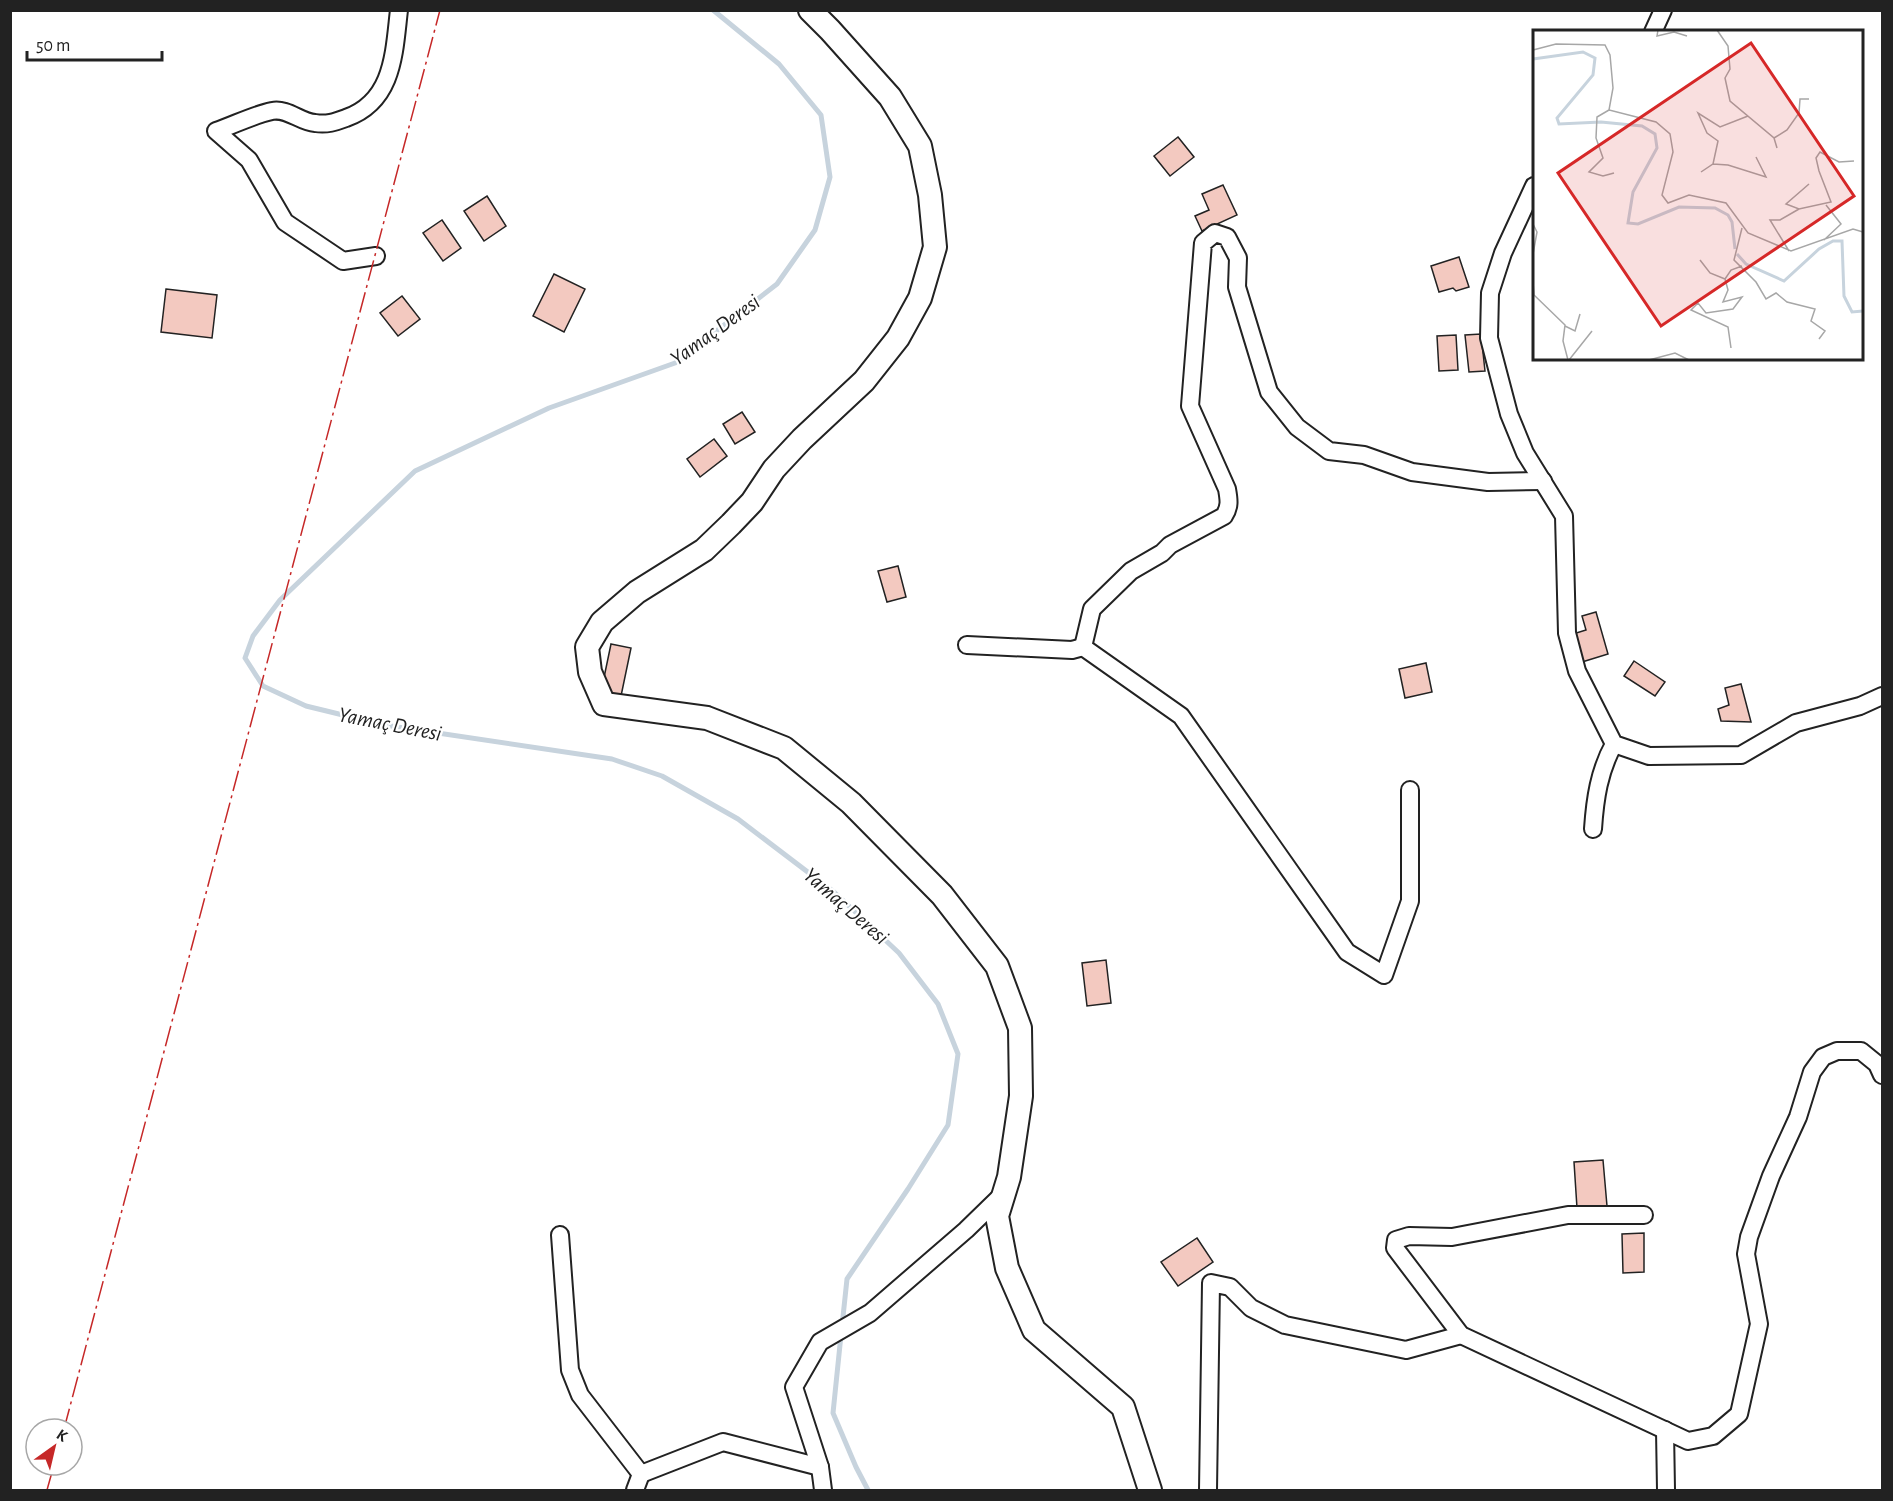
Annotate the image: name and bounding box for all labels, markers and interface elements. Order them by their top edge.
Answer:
scale bar [27,24,162,62]
inset map [1533,30,1863,360]
text: 50 m [36,37,70,55]
water label: Yamaç Deresi [666,290,764,370]
water label: Yamaç Deresi [337,703,444,745]
water label: Yamaç Deresi [799,863,893,949]
north arrow [24,1417,84,1477]
text: K [53,1426,71,1445]

